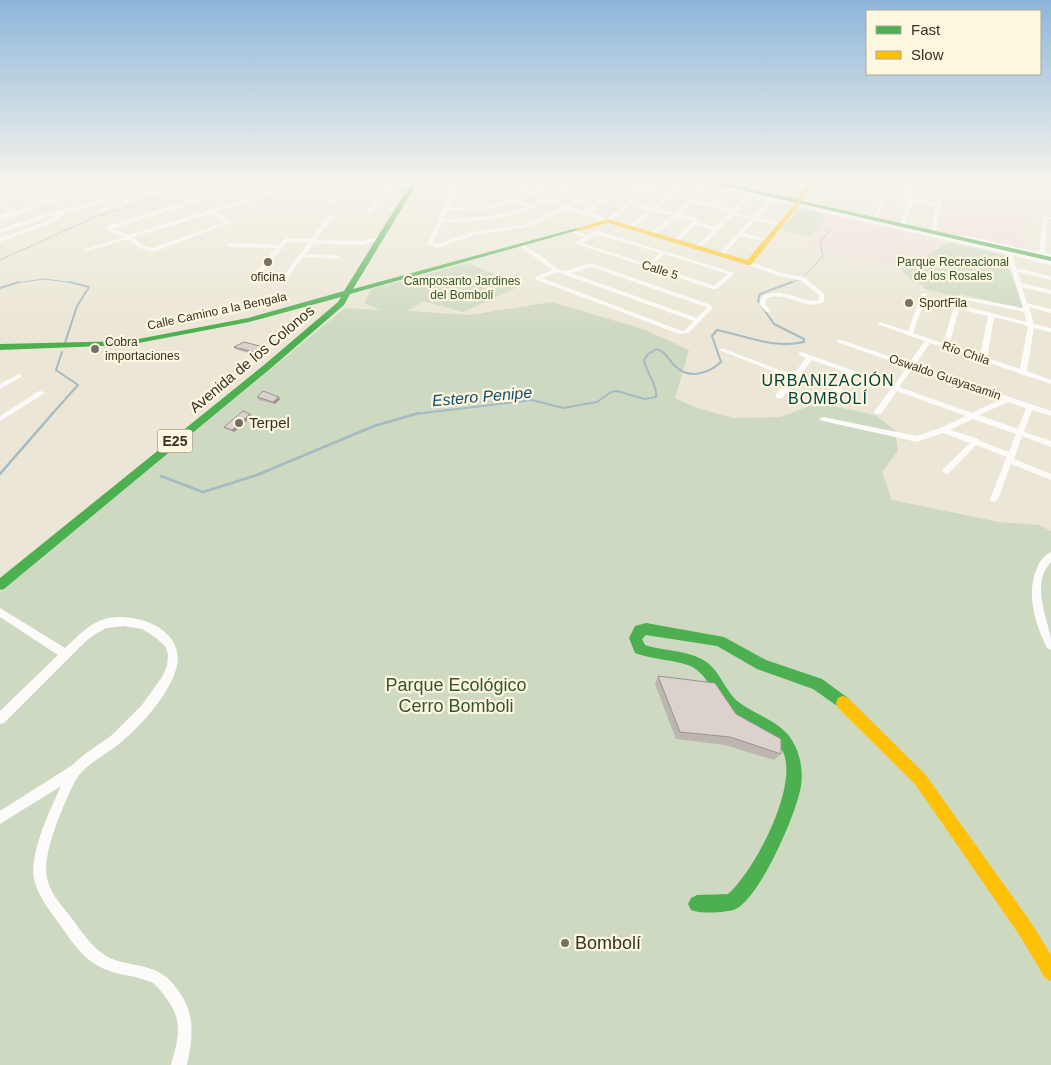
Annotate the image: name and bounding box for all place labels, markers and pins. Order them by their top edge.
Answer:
marker: oficina [262,256,274,268]
place label: oficina [251,270,286,284]
place label: SportFila [919,296,967,310]
marker: SportFila [903,297,915,309]
place label: Cobra importaciones [105,335,180,363]
marker: Cobra importaciones [89,343,101,355]
place label: Terpel [249,414,290,431]
marker: Terpel [233,417,245,429]
place label: Bombolí [575,933,641,953]
marker: Bombolí [559,937,571,949]

